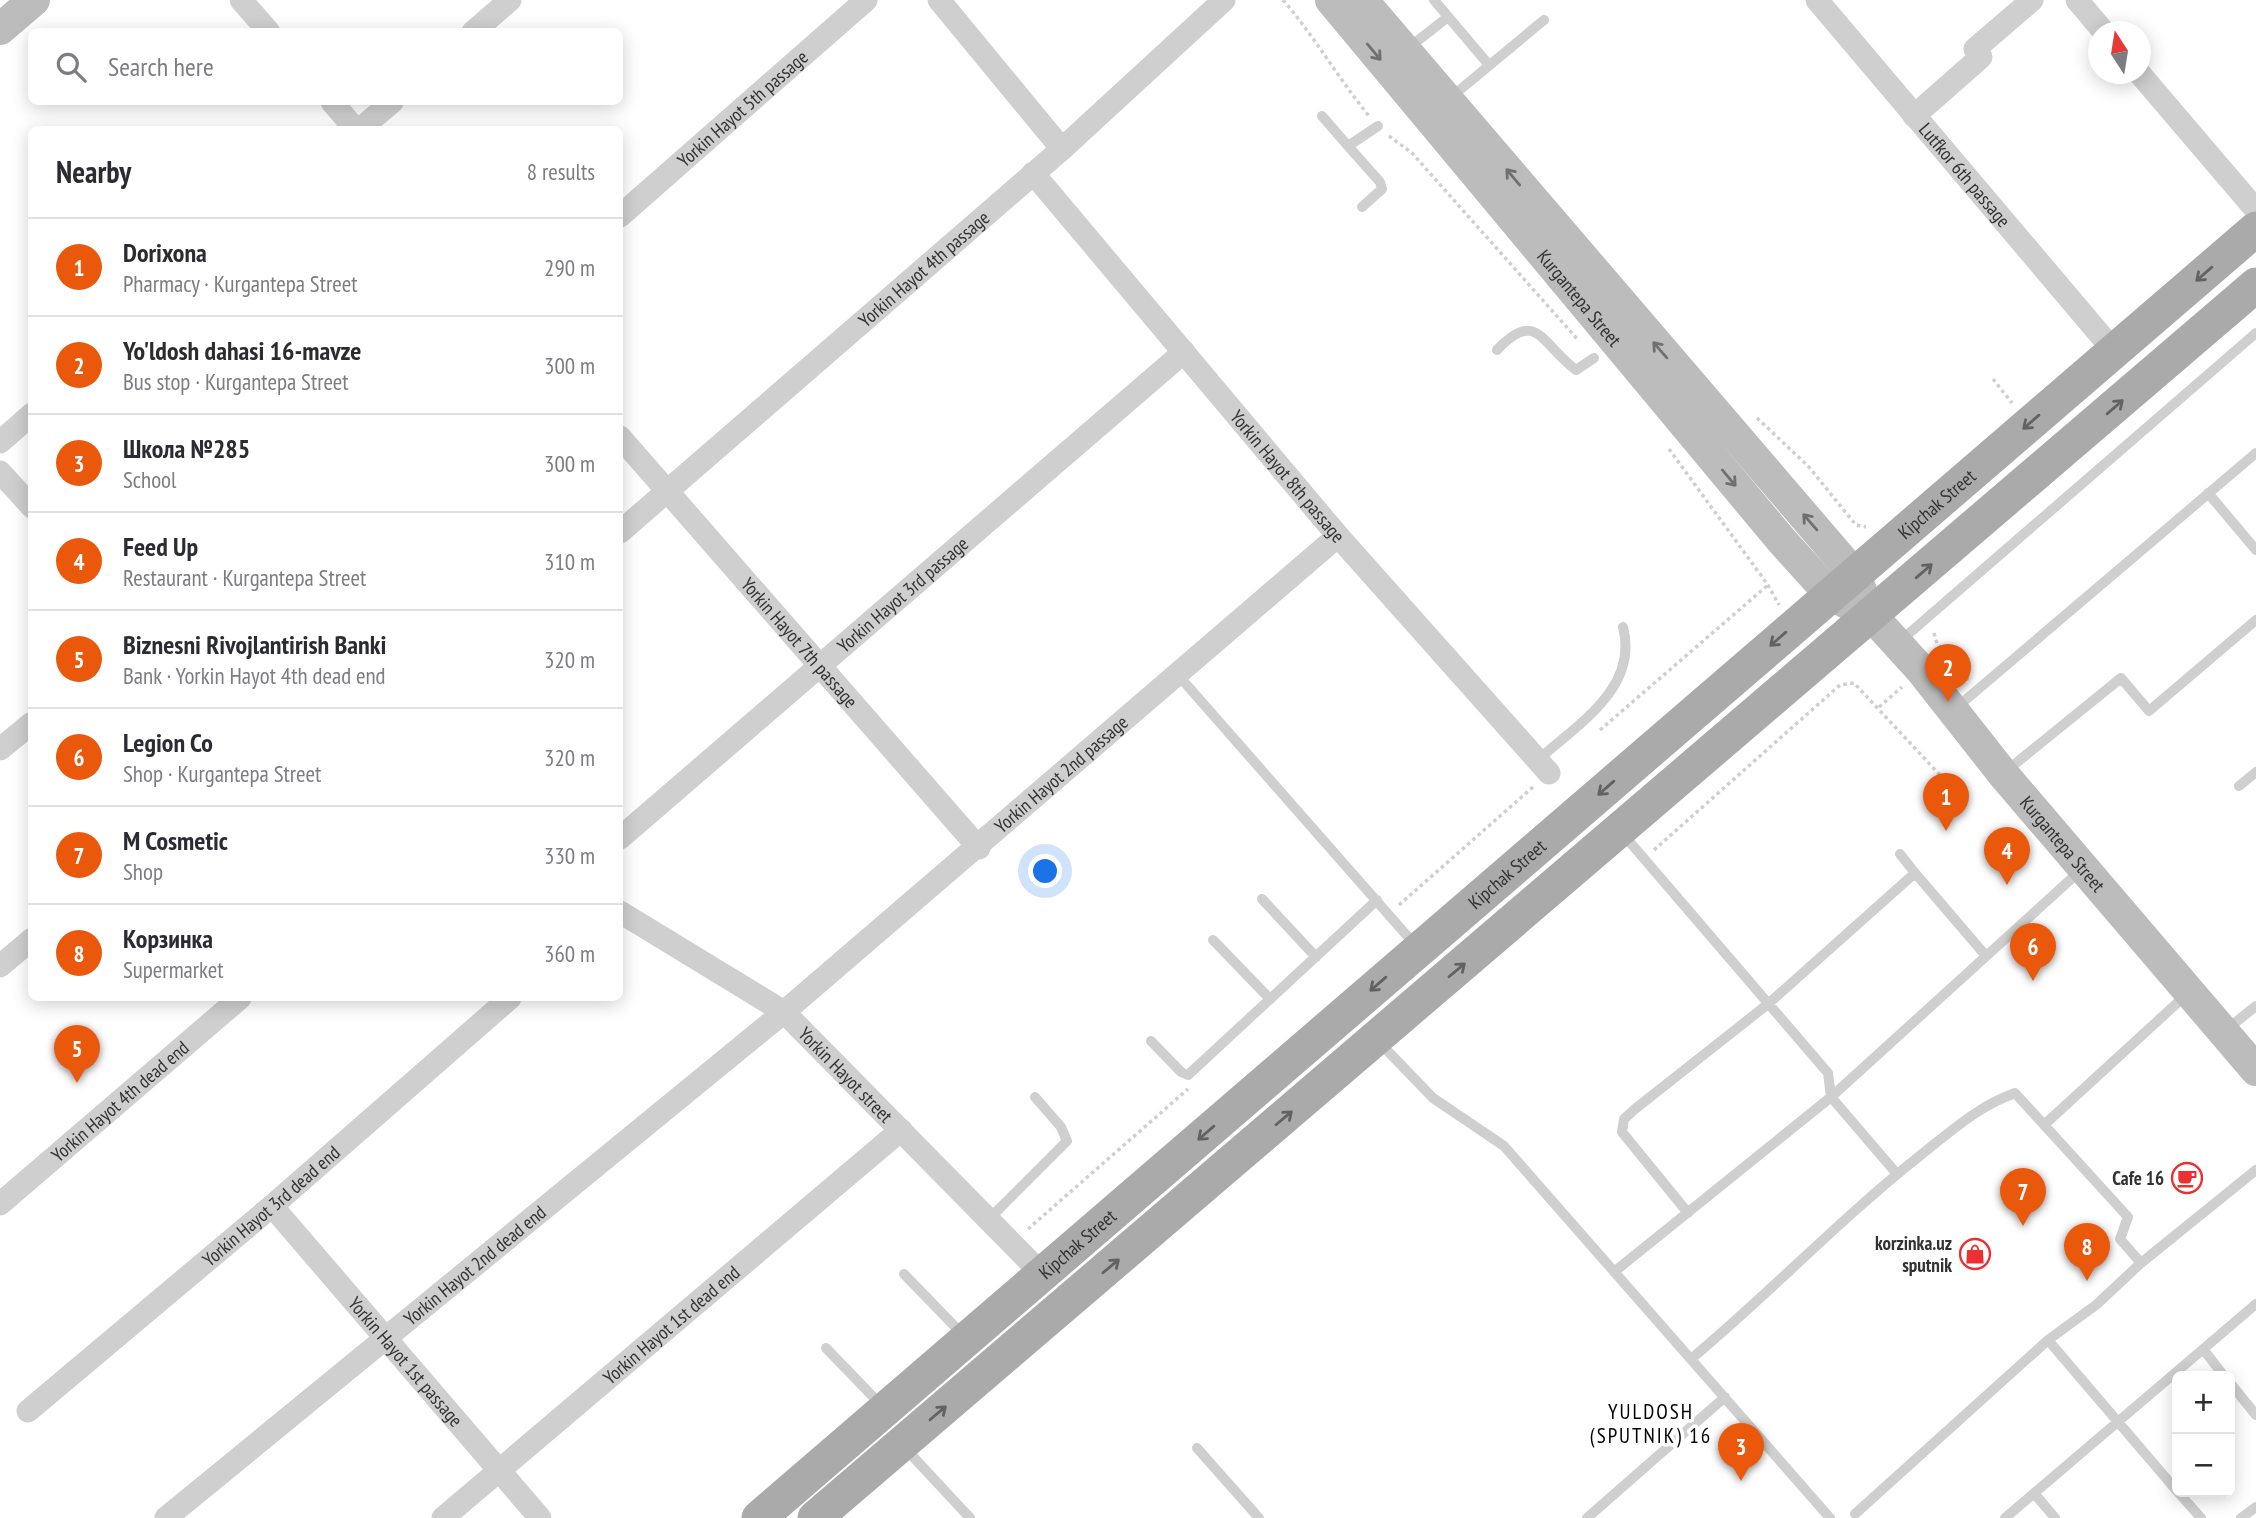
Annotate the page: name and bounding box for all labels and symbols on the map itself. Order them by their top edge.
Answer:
north arrow [2088,21,2151,84]
one-way arrow [1366,43,1382,61]
street label: Yorkin Hayot 5th passage [672,45,813,172]
street label: Lutfkor 6th passage [1914,118,2016,232]
one-way arrow [1505,168,1521,186]
street label: Yorkin Hayot 4th passage [853,205,994,332]
street label: Kurgantepa Street [1532,245,1627,352]
one-way arrow [2195,266,2213,282]
one-way arrow [1652,341,1668,359]
one-way arrow [2105,399,2123,415]
street label: Yorkin Hayot 8th passage [1225,405,1350,548]
one-way arrow [2023,414,2041,430]
street label: Kipchak Street [1893,463,1981,544]
one-way arrow [1722,468,1737,486]
one-way arrow [1802,513,1818,531]
street label: Yorkin Hayot 3rd passage [832,531,973,658]
one-way arrow [1914,564,1932,579]
street label: Yorkin Hayot 7th passage [736,572,863,713]
one-way arrow [1770,631,1788,647]
pin: 2 [1925,644,1971,702]
street label: Yorkin Hayot 2nd passage [989,710,1133,838]
pin: 1 [1923,773,1969,831]
one-way arrow [1597,780,1615,796]
street label: Kurgantepa Street [2015,791,2111,897]
pin: 4 [1984,827,2030,885]
street label: Kipchak Street [1463,833,1551,914]
your location [1028,854,1062,888]
pin: 6 [2010,923,2056,981]
one-way arrow [1447,962,1465,978]
one-way arrow [1369,976,1387,992]
street label: Yorkin Hayot street [793,1022,899,1128]
pin: 5 [54,1025,100,1083]
street label: Yorkin Hayot 4th dead end [46,1035,194,1167]
one-way arrow [1274,1110,1292,1126]
one-way arrow [1197,1125,1215,1141]
street label: Yorkin Hayot 3rd dead end [197,1140,345,1271]
cafe icon: Cafe 16 [2170,1161,2204,1195]
place label: Cafe 16 [2112,1166,2164,1190]
pin: 7 [2000,1168,2046,1226]
street label: Yorkin Hayot 2nd dead end [399,1200,551,1330]
street label: Kipchak Street [1034,1203,1122,1284]
pin: 8 [2064,1223,2110,1281]
place label: korzinka.uz sputnik [1875,1231,1952,1277]
shop icon: korzinka.uz sputnik [1958,1237,1992,1271]
one-way arrow [1101,1258,1119,1274]
street label: Yorkin Hayot 1st dead end [598,1260,744,1389]
street label: Yorkin Hayot 1st passage [343,1292,468,1432]
district label: YULDOSH (SPUTNIK) 16 [1590,1398,1712,1449]
one-way arrow [928,1405,946,1421]
pin: 3 [1718,1423,1764,1481]

